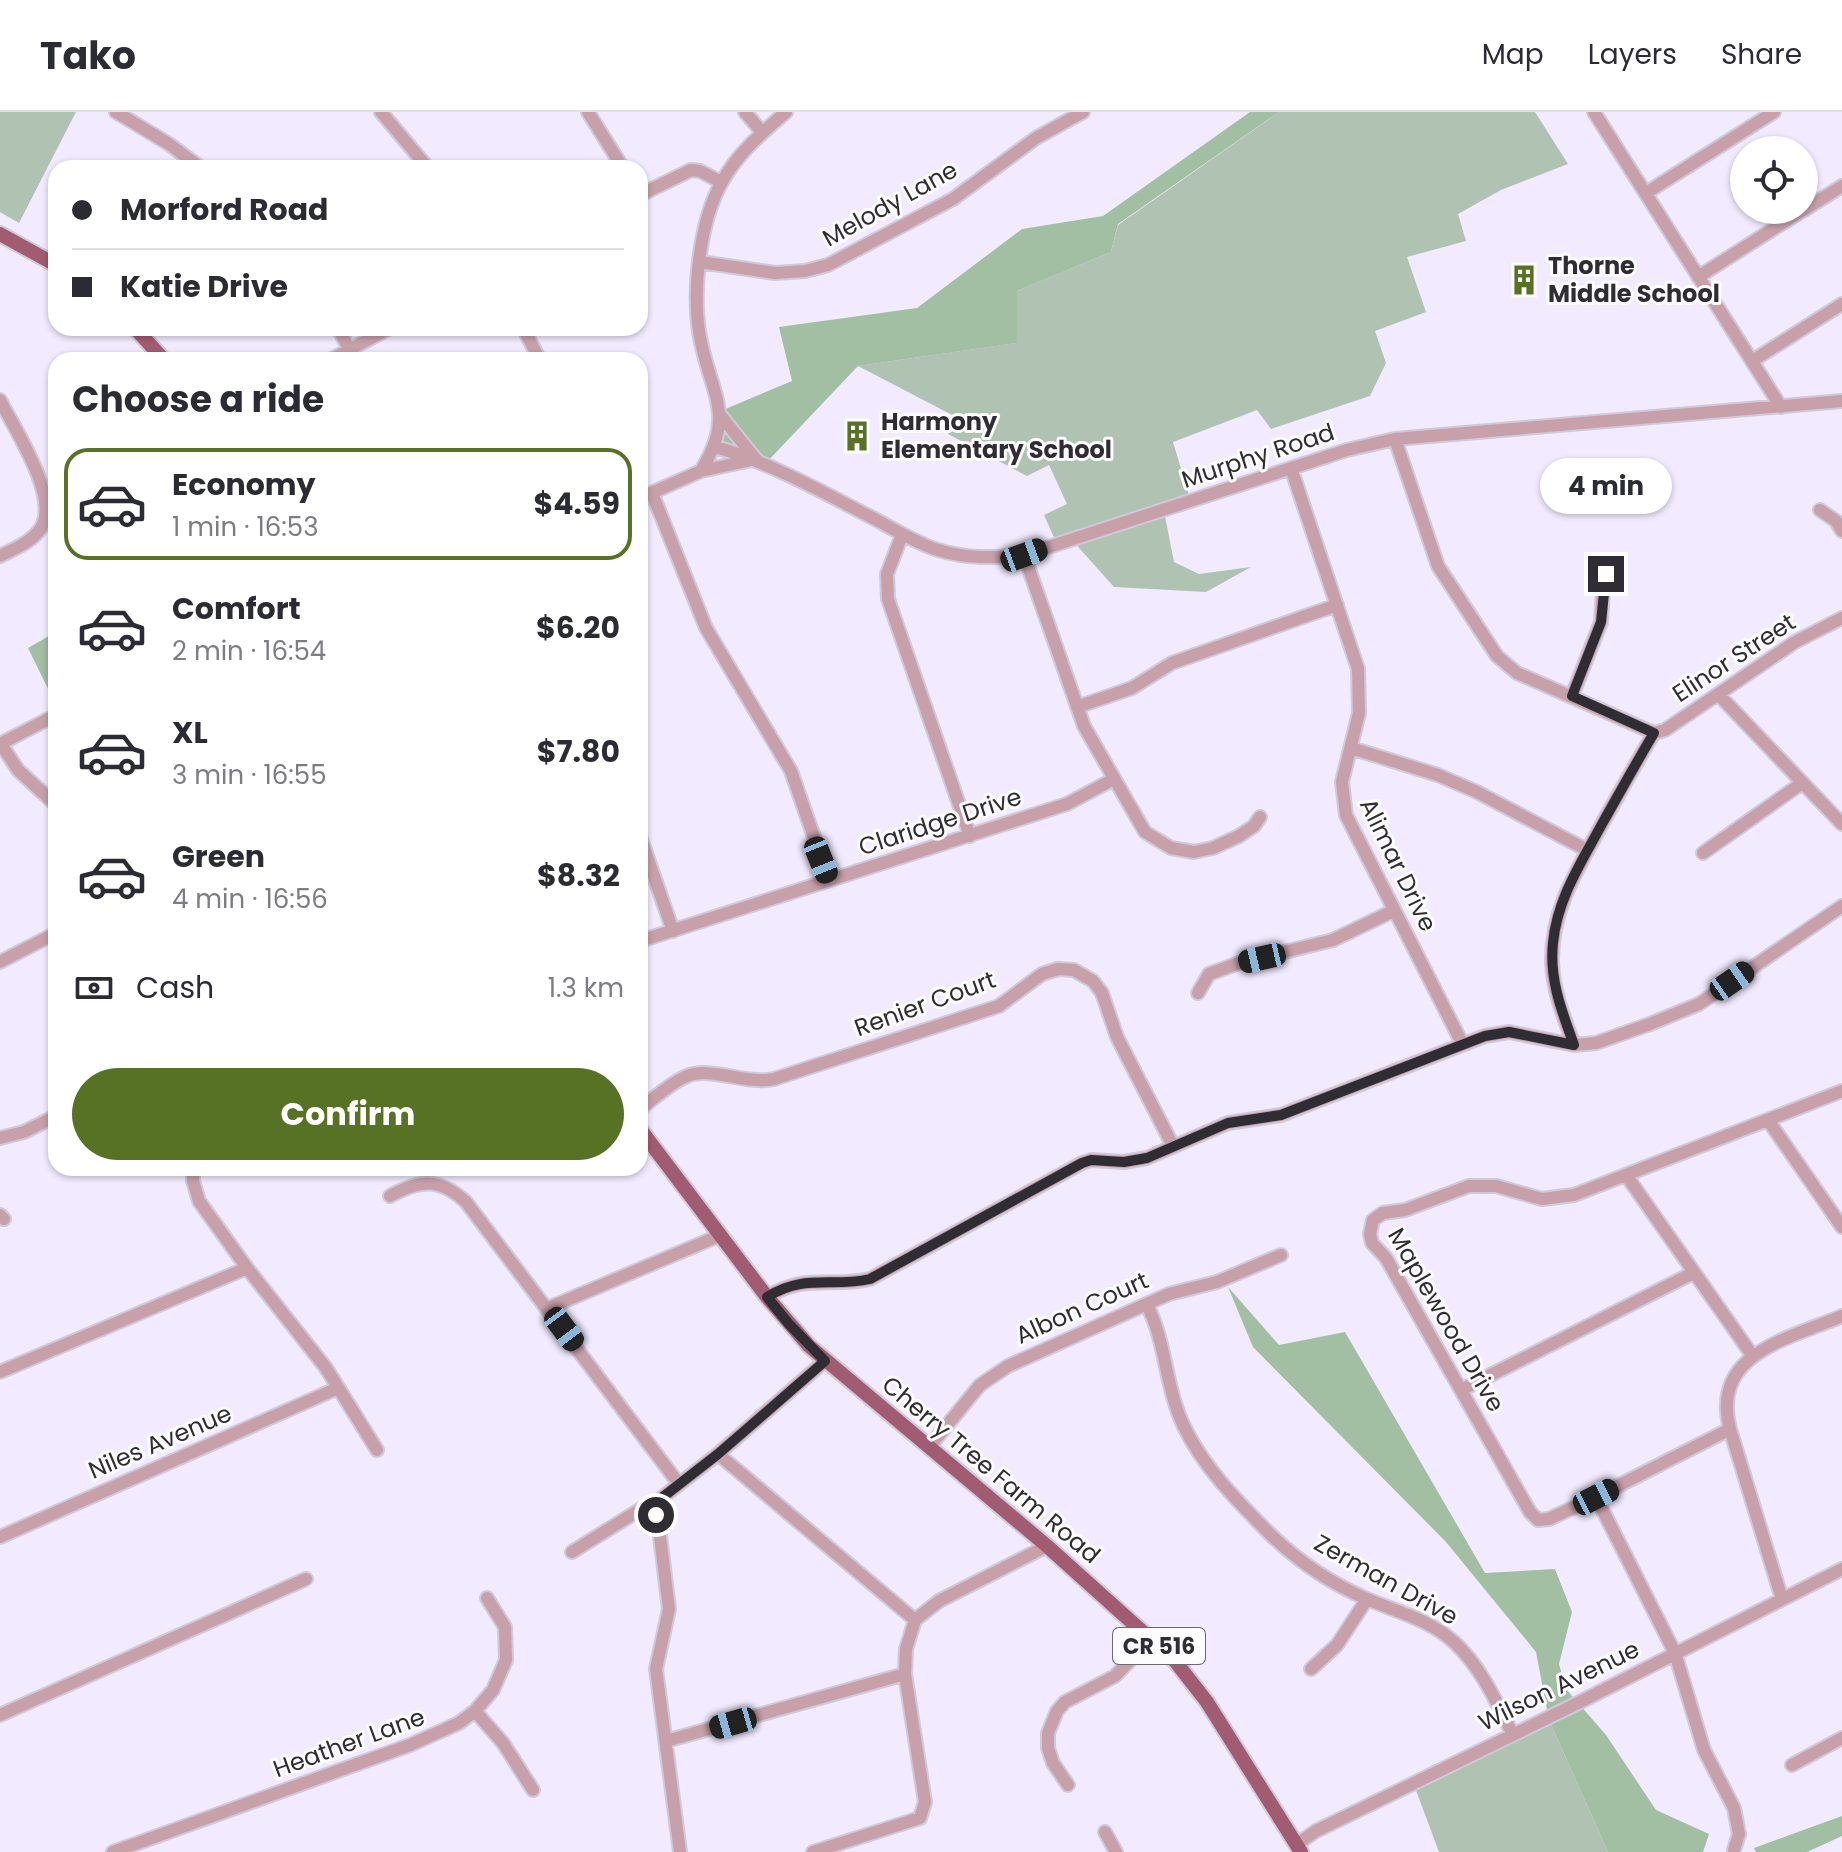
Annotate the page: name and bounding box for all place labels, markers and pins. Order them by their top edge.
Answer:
place label: Thorne Middle School [1548,249,1720,310]
building icon: Thorne Middle School [1507,263,1541,297]
place label: Harmony Elementary School [881,405,1112,466]
building icon: Harmony Elementary School [840,419,874,453]

